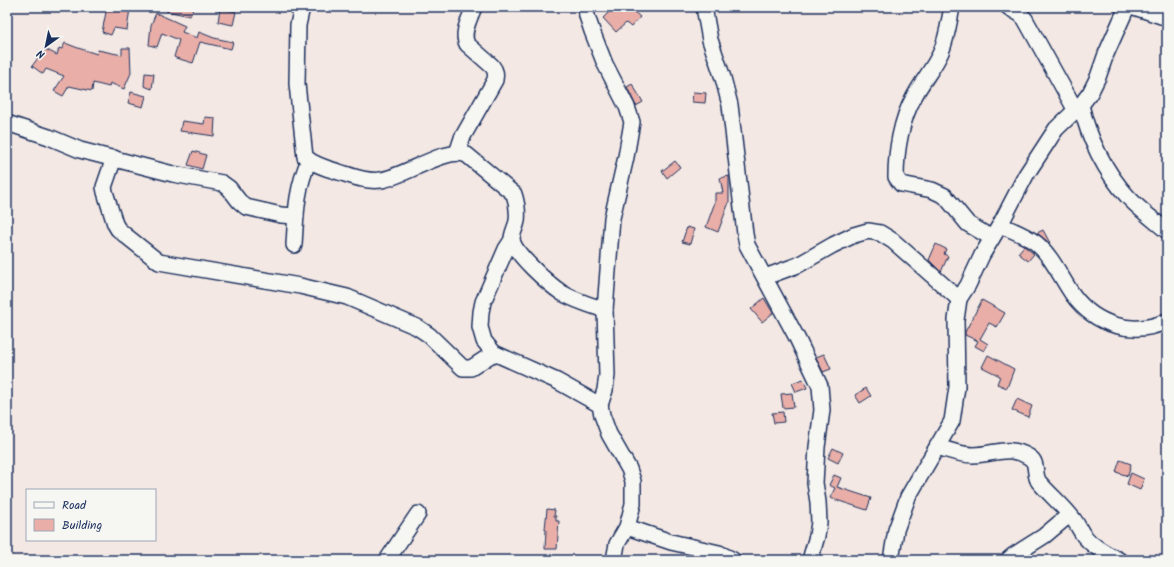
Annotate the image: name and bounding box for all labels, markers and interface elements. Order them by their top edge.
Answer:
north arrow [26,26,66,66]
text: N [33,44,49,63]
legend [26,489,156,541]
text: Road [62,496,87,515]
text: Building [62,516,102,535]

